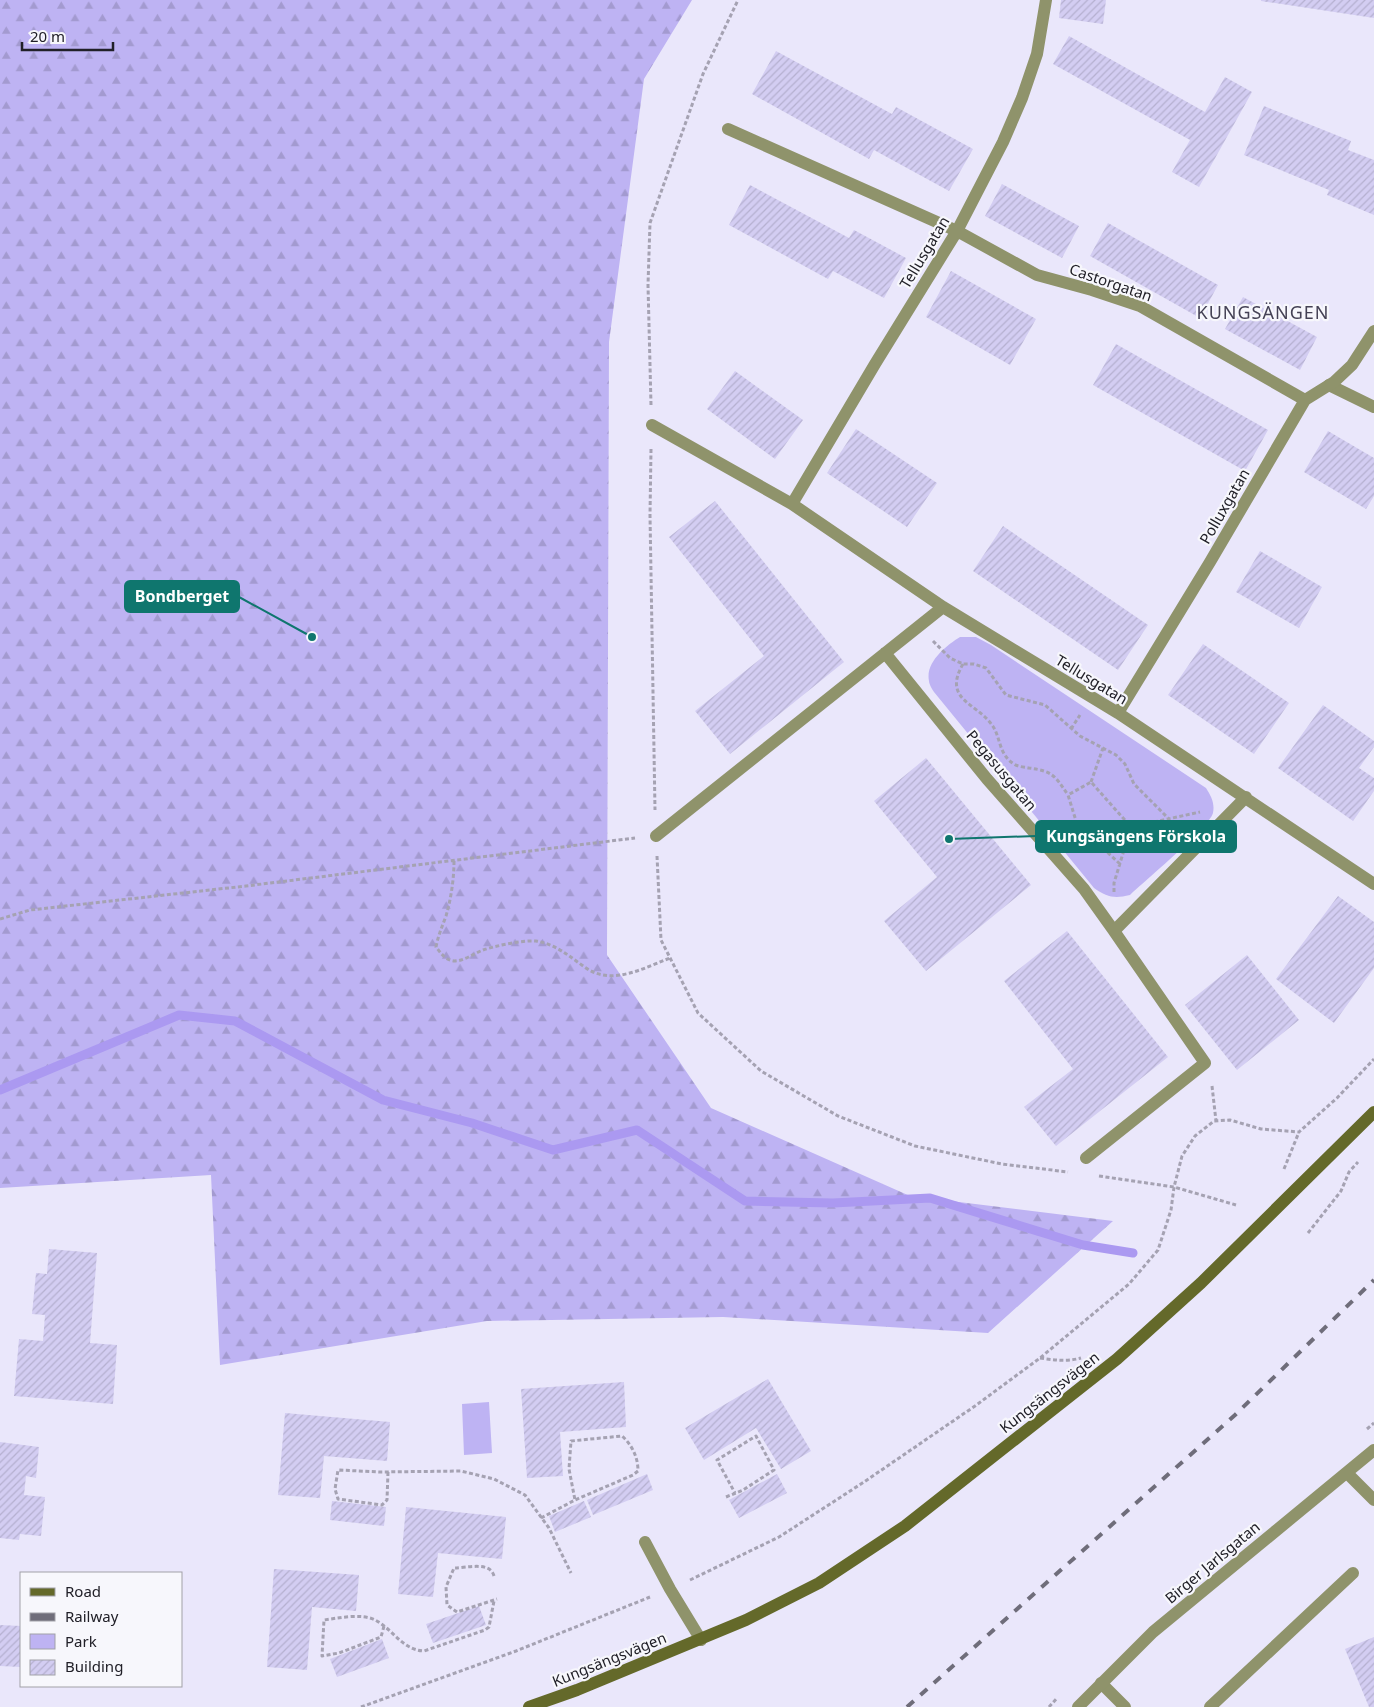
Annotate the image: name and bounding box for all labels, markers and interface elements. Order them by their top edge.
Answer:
scale bar [22,20,114,52]
text: 20 m [30,26,65,46]
street label: Tellusgatan [895,212,953,292]
street label: Castorgatan [1067,258,1155,306]
district label: KUNGSÄNGEN [1197,300,1329,324]
street label: Polluxgatan [1194,465,1254,547]
callout: Bondberget [125,581,239,612]
text: Bondberget [135,585,229,607]
street label: Tellusgatan [1052,650,1132,708]
street label: Pegasusgatan [962,725,1042,815]
callout: Kungsängens Förskola [1036,821,1236,852]
text: Kungsängens Förskola [1046,825,1226,847]
street label: Kungsängsvägen [995,1347,1103,1437]
street label: Birger Jarlsgatan [1160,1516,1264,1608]
legend [20,1572,182,1687]
text: Road [65,1581,101,1601]
text: Railway [65,1606,119,1626]
street label: Kungsängsvägen [549,1627,669,1691]
text: Park [65,1631,97,1651]
text: Building [65,1656,123,1676]

